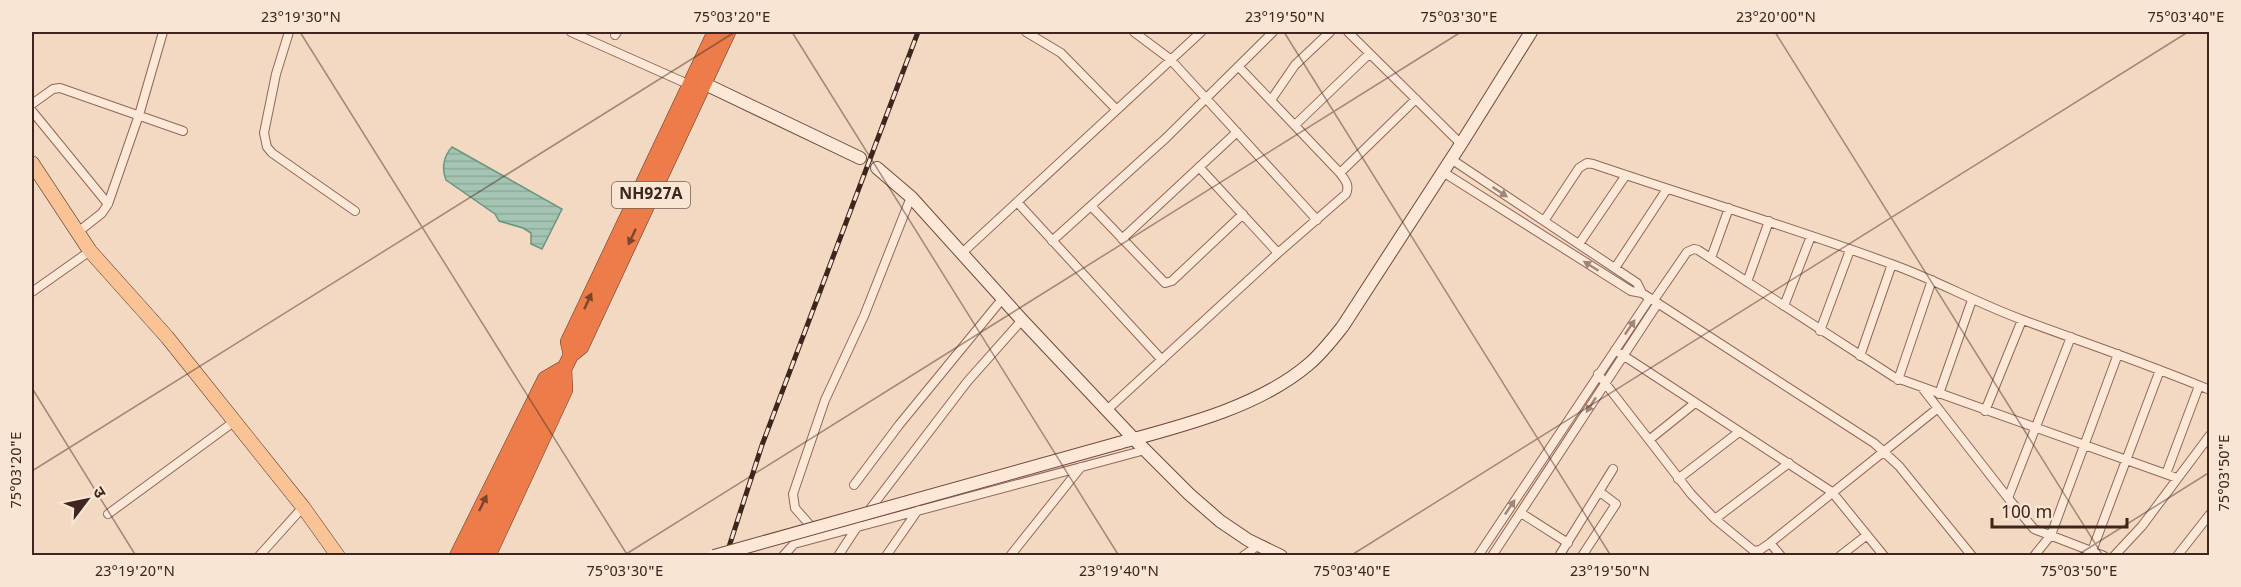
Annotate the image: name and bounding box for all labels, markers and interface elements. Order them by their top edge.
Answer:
text: 23°19'30"N [261,9,341,28]
text: 75°03'20"E [694,9,770,28]
text: 23°19'50"N [1245,9,1325,28]
text: 75°03'30"E [1421,9,1497,28]
text: 23°20'00"N [1736,9,1816,28]
text: 75°03'40"E [2148,9,2224,28]
road number: NH927A [612,182,690,208]
one-way arrow [1492,186,1508,197]
one-way arrow [627,228,636,245]
one-way arrow [1583,260,1600,271]
one-way arrow [584,292,593,309]
one-way arrow [1624,319,1635,335]
one-way arrow [1586,396,1597,413]
text: 75°03'20"E [8,432,27,508]
text: 75°03'50"E [2216,435,2235,511]
north arrow [57,470,117,530]
text: उ [86,484,109,503]
scale bar [1992,491,2127,529]
one-way arrow [479,495,488,512]
one-way arrow [1504,499,1516,515]
text: 100 m [2001,502,2052,525]
text: 23°19'20"N [95,563,175,582]
text: 75°03'30"E [587,563,663,582]
text: 23°19'40"N [1079,563,1159,582]
text: 75°03'40"E [1314,563,1390,582]
text: 23°19'50"N [1570,563,1650,582]
text: 75°03'50"E [2041,563,2117,582]

